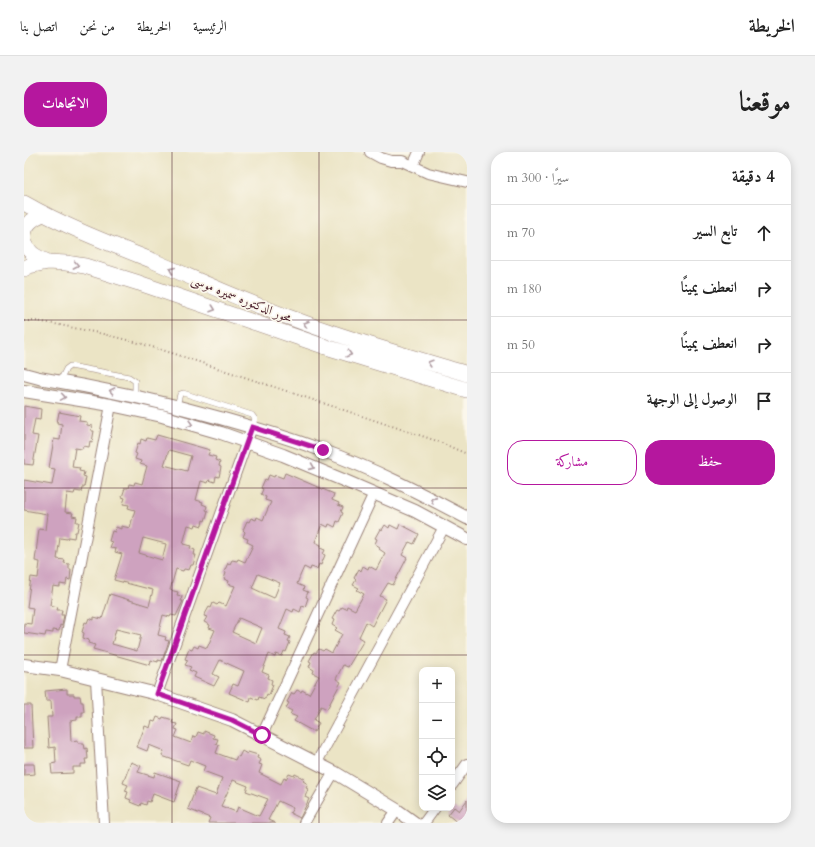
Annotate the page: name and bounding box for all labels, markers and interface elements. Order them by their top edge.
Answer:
text: الخريطة [749,13,795,39]
text: اتصل بنا [20,17,58,36]
text: من نحن [80,17,115,36]
text: الخريطة [137,17,171,36]
text: الرئيسية [193,17,227,36]
button: الاتجاهات [24,82,107,127]
text: موقعنا [739,83,791,121]
text: 4 دقيقة [732,165,775,188]
text: سيرًا · 300 m [507,169,569,187]
text: تابع السير [694,221,737,241]
icon: ahead [753,222,775,244]
text: 70 m [507,224,535,242]
one-way arrow [73,260,79,268]
one-way arrow [169,266,176,274]
street label: محور الدكتوره سميره موسى [189,271,295,327]
text: انعطف يمينًا [681,277,737,297]
icon: right [753,278,775,300]
text: 180 m [507,280,541,298]
one-way arrow [209,304,216,312]
one-way arrow [302,320,309,328]
text: انعطف يمينًا [681,333,737,353]
icon: right [753,334,775,356]
text: 50 m [507,336,535,354]
one-way arrow [346,349,353,358]
one-way arrow [426,359,433,368]
one-way arrow [108,387,115,396]
text: الوصول إلى الوجهة [647,389,737,409]
icon: arrive [753,390,775,412]
one-way arrow [59,392,66,401]
one-way arrow [186,419,193,428]
button: مشاركة [507,440,637,485]
button: حفظ [645,440,775,485]
route end [314,441,332,459]
one-way arrow [309,462,316,470]
one-way arrow [429,497,437,504]
map controls [419,667,455,811]
button: + [419,667,455,703]
button: − [419,703,455,739]
route start [253,726,271,744]
button: locate [419,739,455,775]
button: layers [419,775,455,811]

